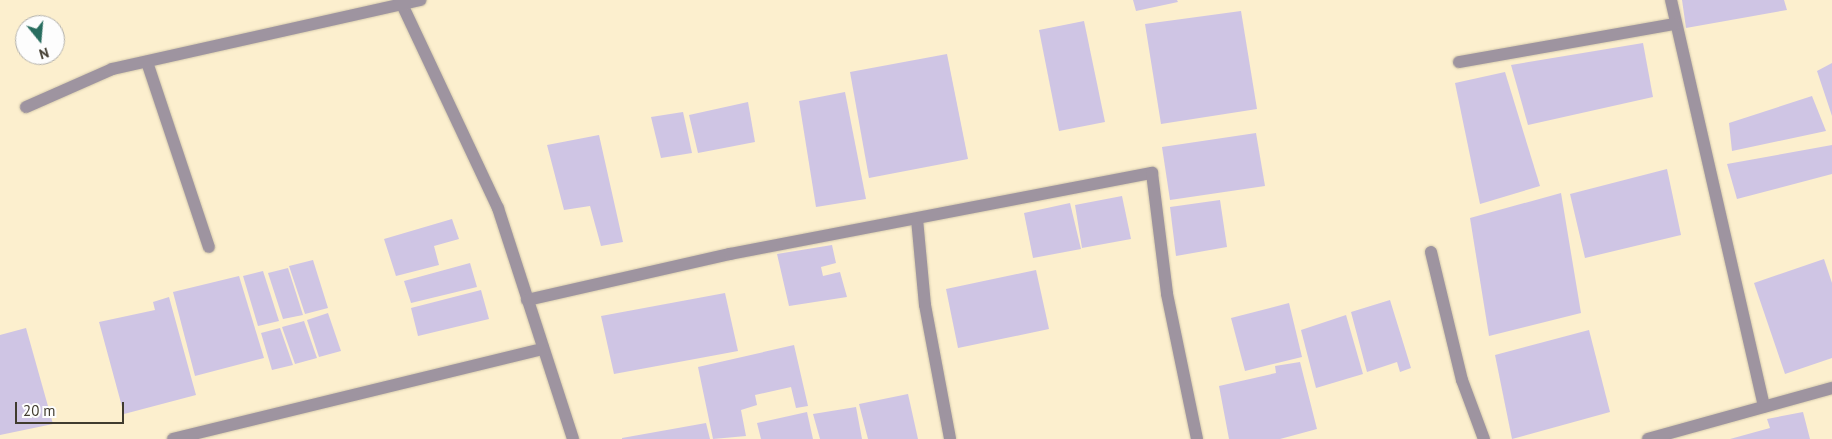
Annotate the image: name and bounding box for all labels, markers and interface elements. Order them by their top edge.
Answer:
north arrow [15,15,65,65]
text: N [37,43,51,63]
scale bar [18,392,126,424]
text: 20 m [23,401,56,420]

